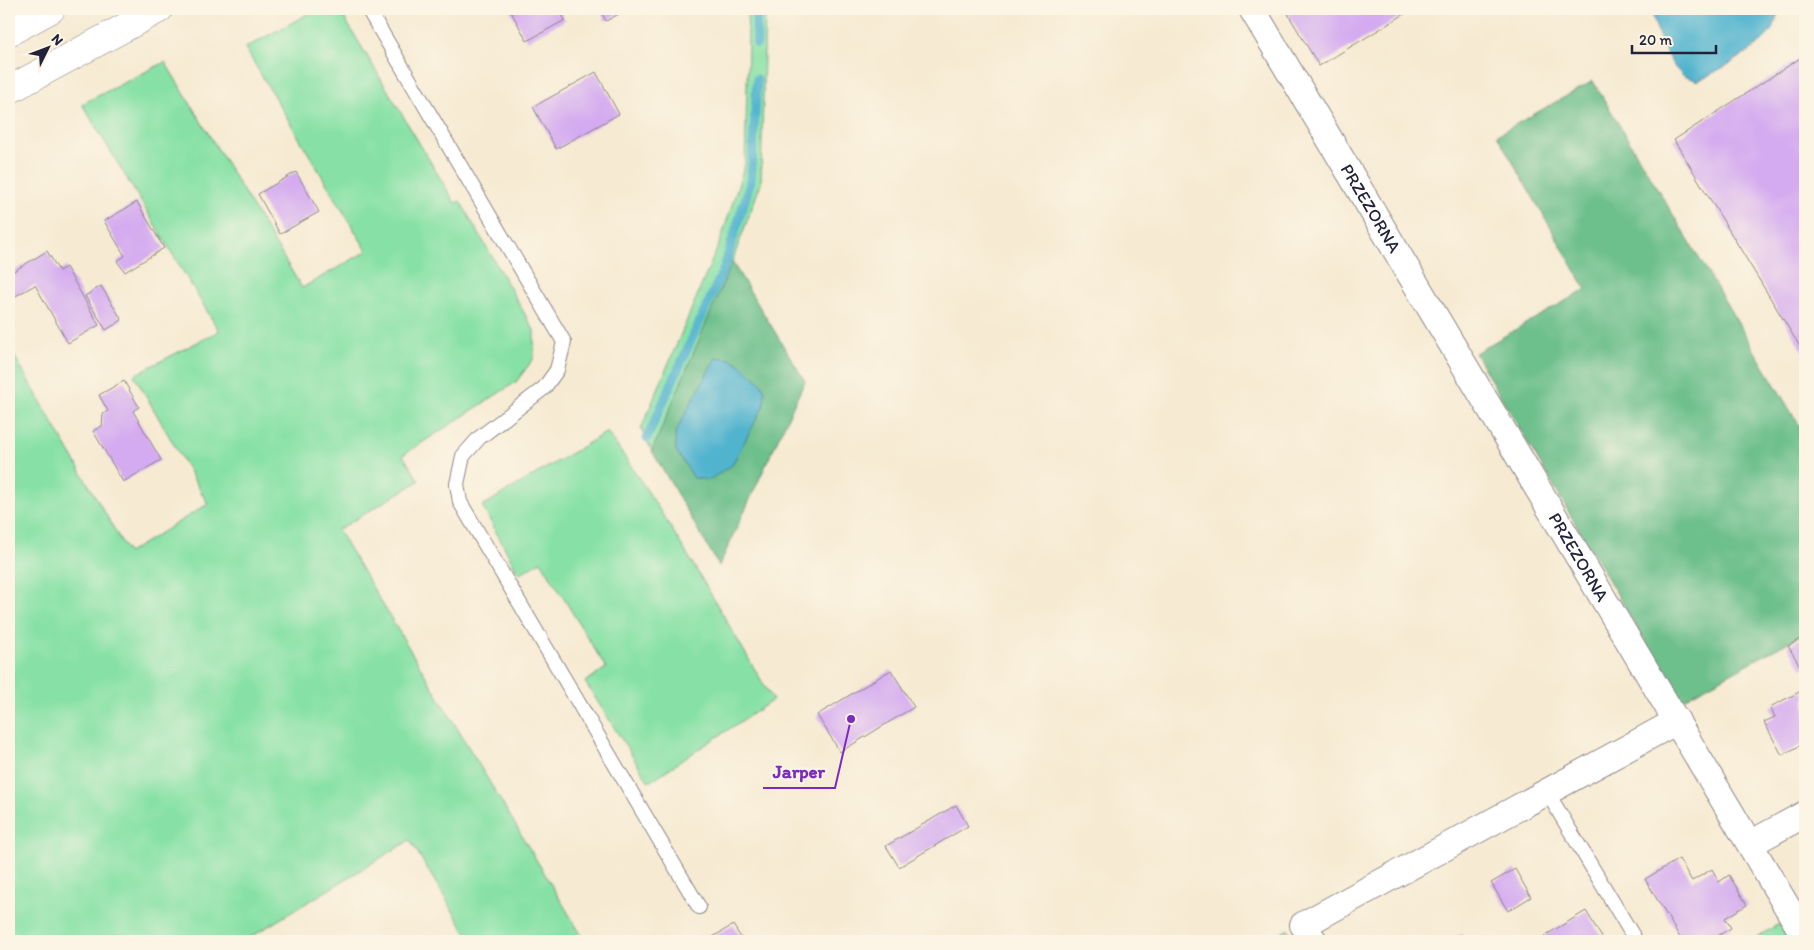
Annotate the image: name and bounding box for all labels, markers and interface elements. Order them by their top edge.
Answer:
north arrow [22,22,72,72]
scale bar [1632,22,1715,54]
text: N [48,30,67,49]
text: 20 m [1639,31,1673,49]
street label: PRZEZORNA [1336,160,1406,257]
street label: PRZEZORNA [1544,509,1614,606]
callout: Jarper [763,754,835,788]
text: Jarper [772,760,826,783]

